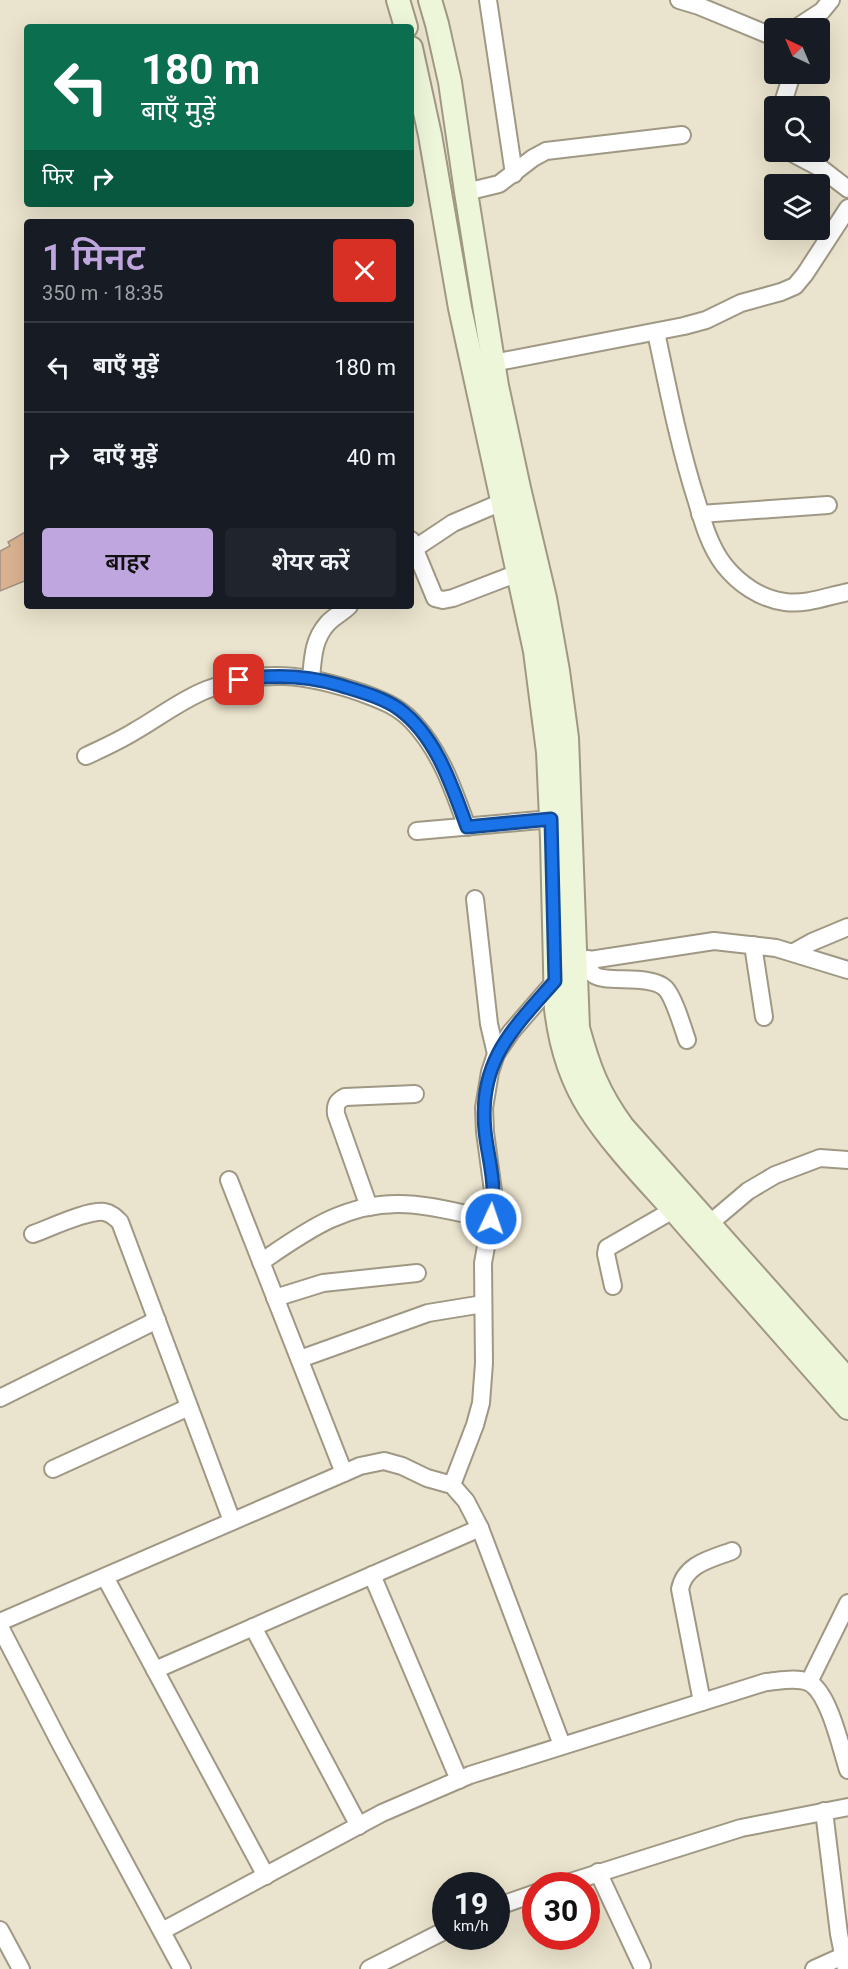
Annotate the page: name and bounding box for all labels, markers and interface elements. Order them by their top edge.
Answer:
north arrow [764,18,830,84]
map controls [764,18,830,240]
text: 180 m [141,45,260,94]
icon: left [42,48,120,126]
text: बाएँ मुड़ें [141,95,216,127]
button: search [764,96,830,162]
icon: right [86,162,119,195]
text: फिर [42,164,74,189]
button: layers [764,174,830,240]
text: 1 मिनट [42,237,145,279]
button: close [333,239,396,302]
text: 350 m · 18:35 [42,281,163,305]
icon: left [42,351,75,384]
text: बाएँ मुड़ें [93,353,159,378]
text: 180 m [334,355,396,380]
icon: right [42,441,75,474]
text: दाएँ मुड़ें [93,443,158,468]
text: 40 m [347,445,396,470]
button: बाहर [42,528,213,597]
button: शेयर करें [225,528,396,597]
pin [213,654,264,705]
icon: arrive [222,663,255,696]
position arrow [459,1187,523,1251]
speed limit sign: 30 [522,1872,600,1950]
text: 19 [454,1886,488,1921]
text: km/h [453,1917,489,1935]

